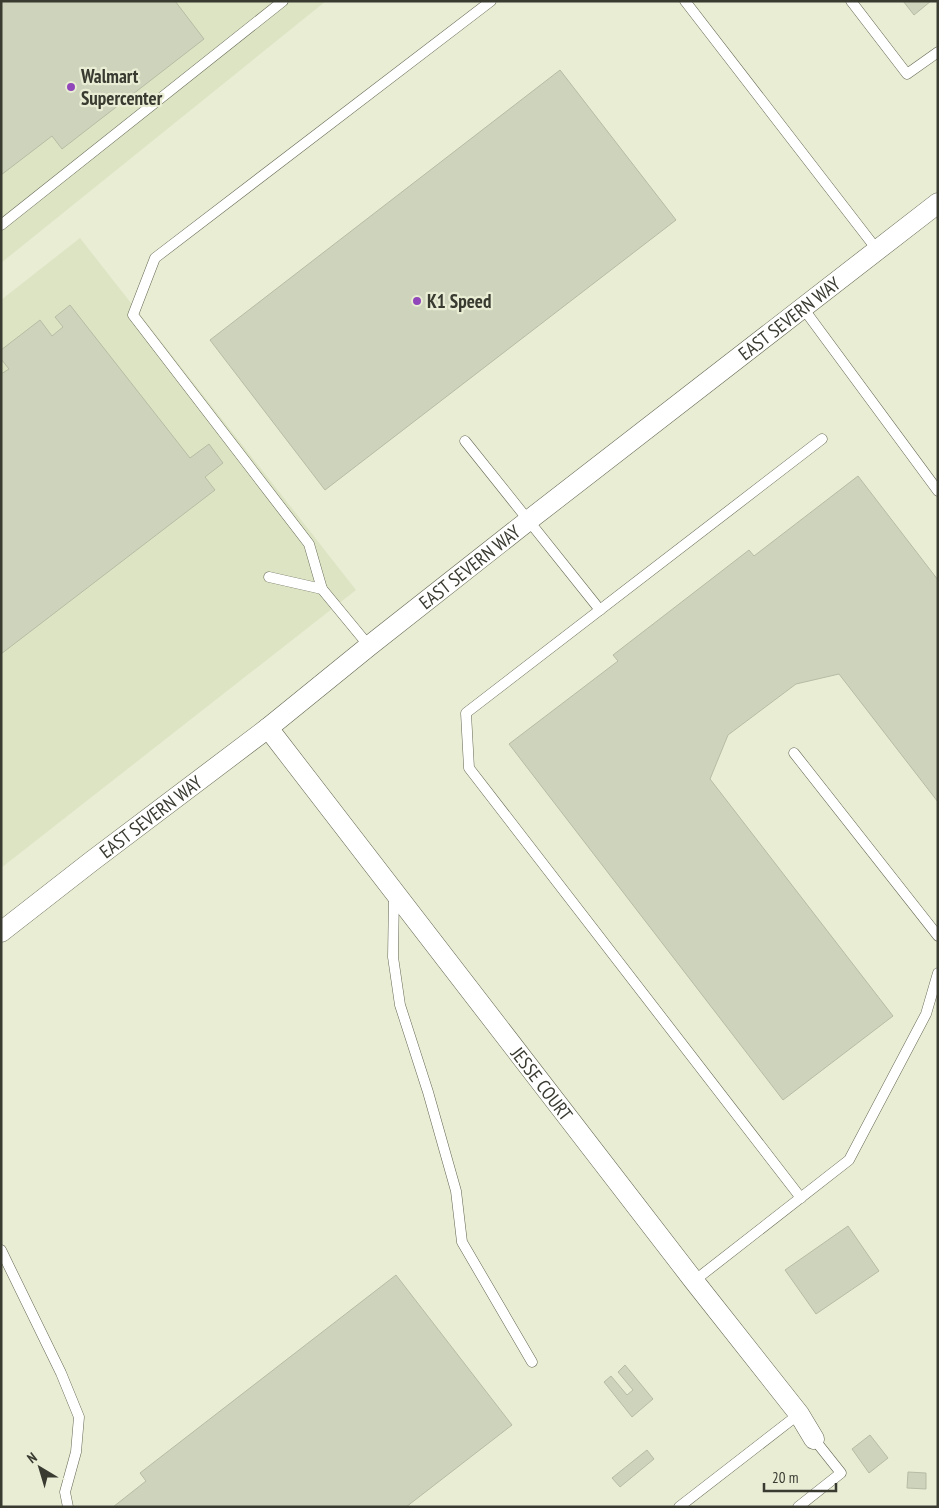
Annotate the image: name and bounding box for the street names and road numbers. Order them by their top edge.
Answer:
street label: EAST SEVERN WAY [733,271,845,365]
street label: EAST SEVERN WAY [414,519,525,614]
street label: EAST SEVERN WAY [95,770,207,863]
street label: JESSE COURT [505,1041,578,1126]

